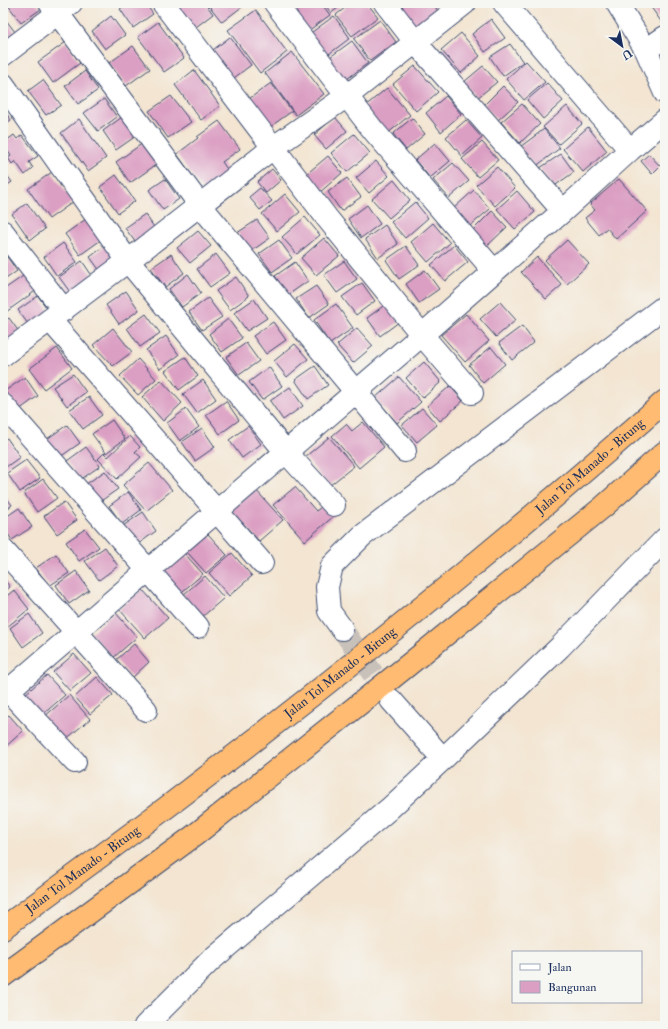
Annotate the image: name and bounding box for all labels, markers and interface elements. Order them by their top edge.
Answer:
north arrow [602,26,642,66]
text: U [619,46,634,62]
street label: Jalan Tol Manado - Bitung [532,415,648,518]
street label: Jalan Tol Manado - Bitung [280,623,400,723]
street label: Jalan Tol Manado - Bitung [22,822,144,917]
legend [512,951,642,1003]
text: Jalan [547,960,572,975]
text: Bangunan [548,980,597,995]

